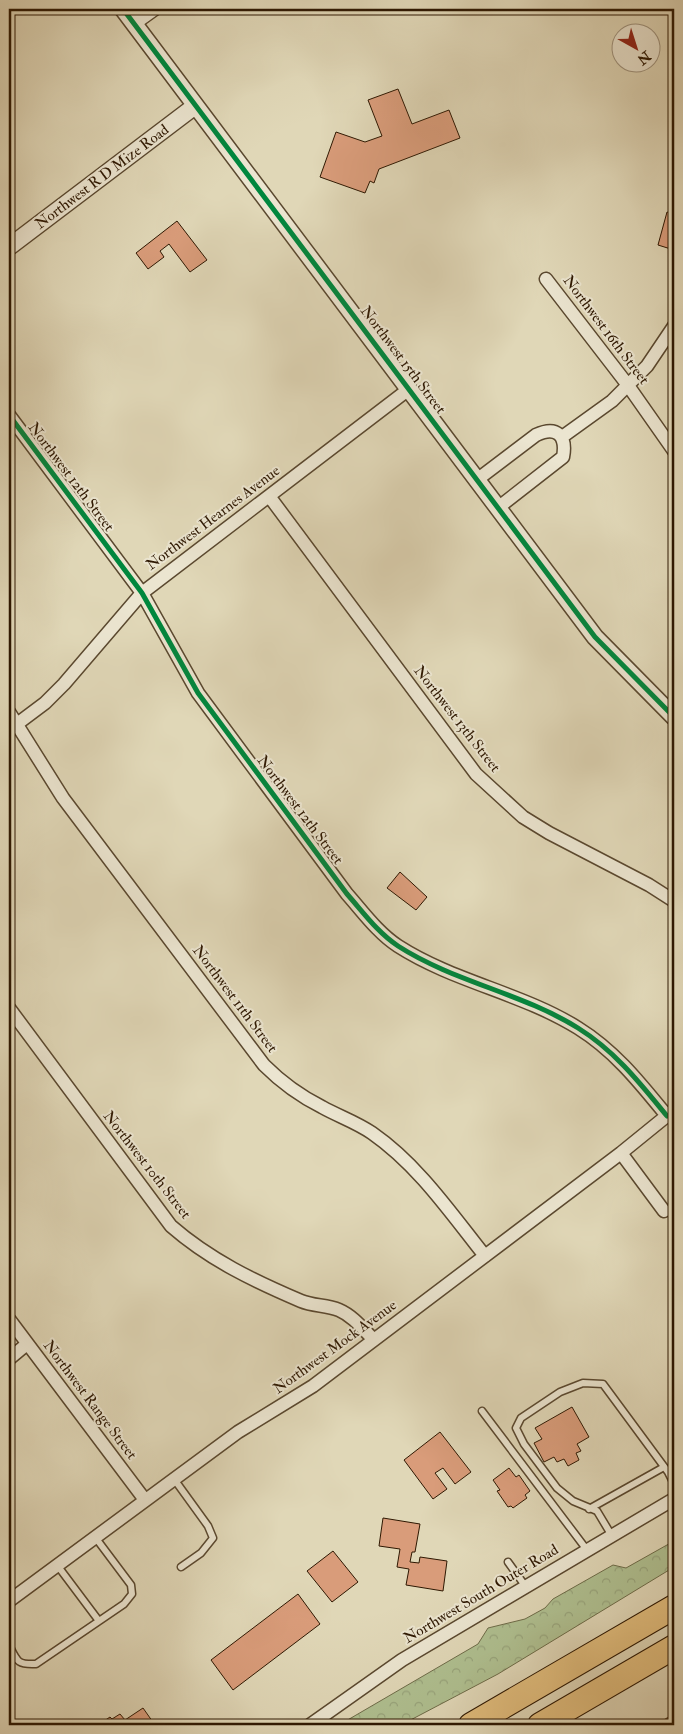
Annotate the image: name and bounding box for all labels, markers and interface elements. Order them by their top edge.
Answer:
north arrow [610,22,660,72]
text: N [633,47,655,69]
street label: Northwest R D Mize Road [31,120,173,234]
street label: Northwest 16th Street [559,272,653,388]
street label: Northwest 15th Street [356,302,450,418]
street label: Northwest 12th Street [24,419,118,536]
street label: Northwest Hearnes Avenue [142,461,284,575]
street label: Northwest 13th Street [409,662,505,776]
street label: Northwest 12th Street [253,752,347,869]
street label: Northwest 11th Street [188,941,282,1057]
street label: Northwest 10th Street [99,1107,195,1223]
street label: Northwest Mock Avenue [269,1296,401,1398]
street label: Northwest Range Street [39,1337,141,1464]
street label: Northwest South Outer Road [400,1540,562,1648]

